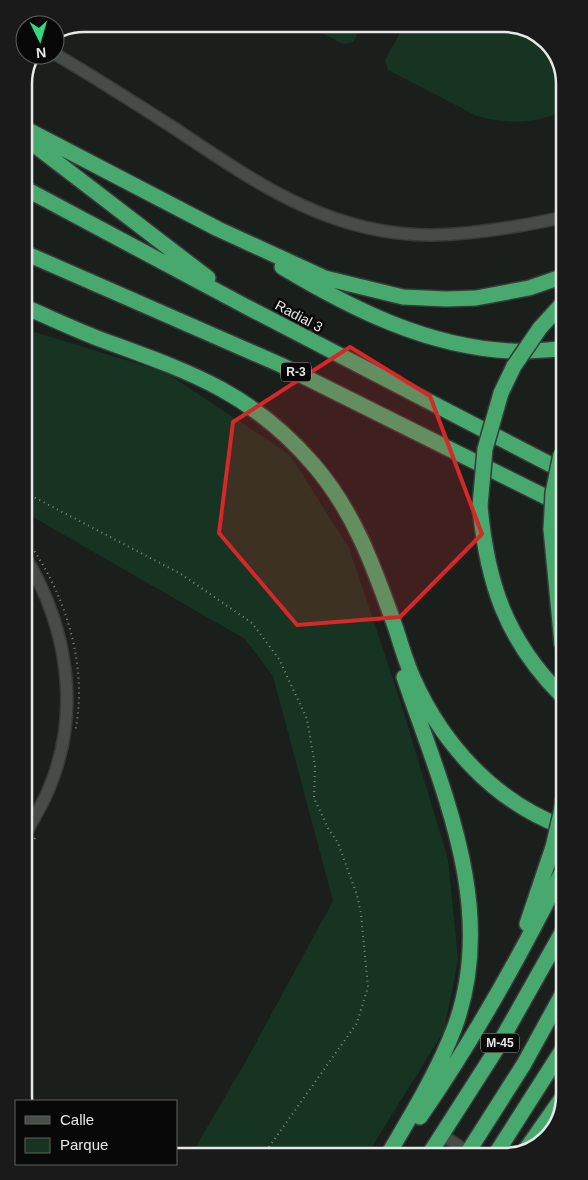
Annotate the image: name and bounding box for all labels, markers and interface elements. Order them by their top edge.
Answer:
north arrow [15,15,65,65]
text: N [35,45,47,61]
street label: Radial 3 [273,297,326,335]
road number: R-3 [281,362,311,382]
road number: M-45 [481,1034,519,1052]
legend [15,1100,178,1165]
text: Calle [60,1111,94,1128]
text: Parque [60,1136,108,1153]

